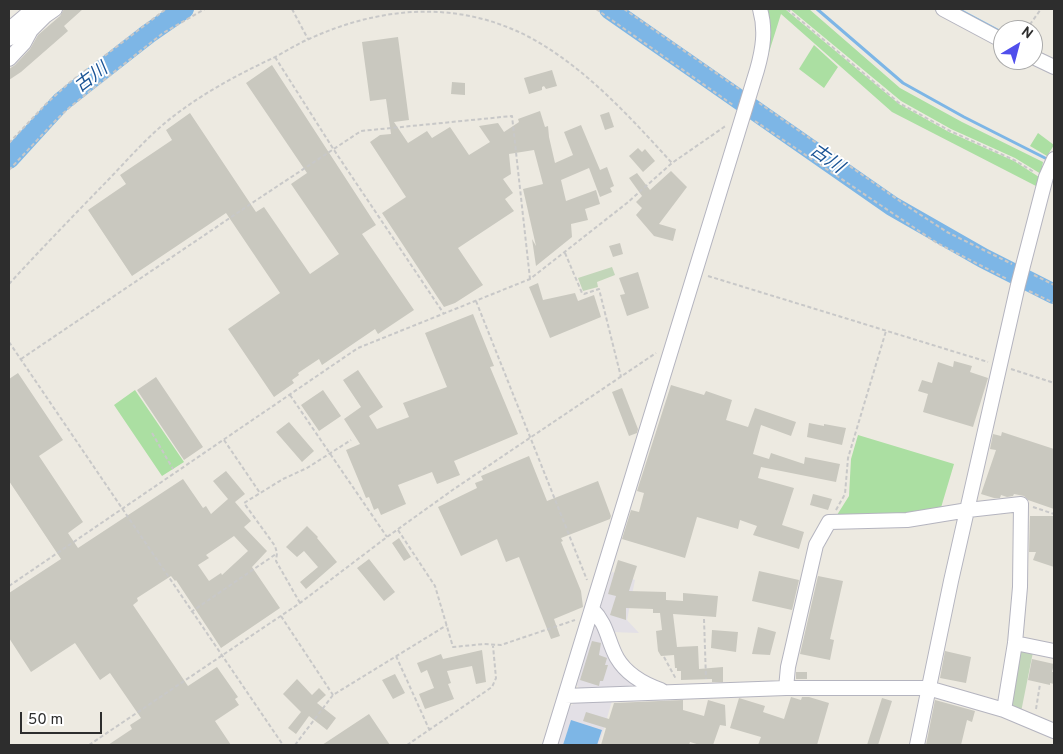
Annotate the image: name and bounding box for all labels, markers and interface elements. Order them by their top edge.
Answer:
north arrow [993,20,1043,70]
text: N [1018,24,1036,43]
water label: 古川 [71,60,113,98]
water label: 古川 [805,141,847,179]
scale bar [22,702,105,734]
text: 50 m [28,711,63,730]

